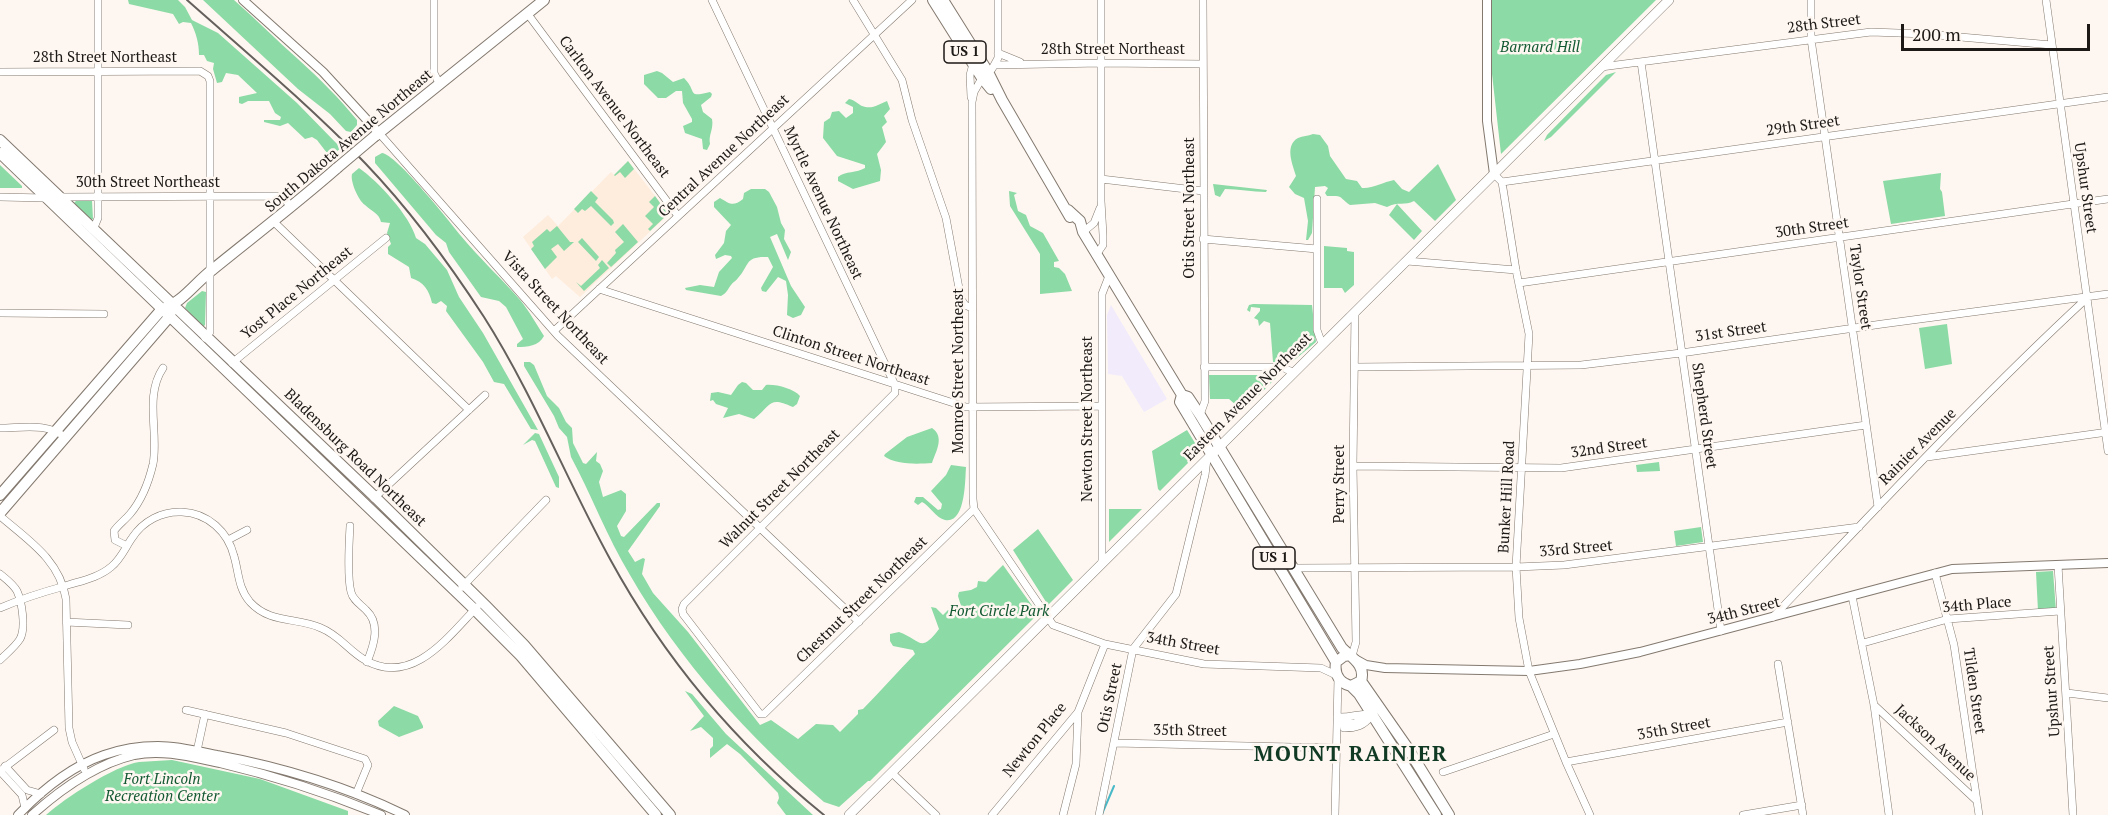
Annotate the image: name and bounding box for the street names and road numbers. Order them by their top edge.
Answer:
street label: 28th Street [1786,11,1862,37]
street label: Carlton Avenue Northeast [555,32,673,182]
road number: US 1 [944,41,986,63]
street label: 28th Street Northeast [1041,41,1185,59]
street label: 28th Street Northeast [33,49,177,67]
street label: South Dakota Avenue Northeast [262,66,436,216]
street label: Central Avenue Northeast [655,91,793,221]
street label: 29th Street [1765,112,1841,140]
street label: Myrtle Avenue Northeast [780,124,866,282]
street label: Otis Street Northeast [1181,137,1199,279]
street label: Upshur Street [2070,141,2100,235]
street label: 30th Street Northeast [76,174,220,192]
street label: 30th Street [1774,214,1850,242]
street label: Yost Place Northeast [238,243,356,343]
street label: Taylor Street [1845,243,1875,331]
street label: Vista Street Northeast [498,248,612,368]
street label: Monroe Street Northeast [950,288,968,454]
street label: 31st Street [1694,318,1768,346]
street label: Clinton Street Northeast [770,322,932,390]
street label: Eastern Avenue Northeast [1180,329,1316,465]
street label: Newton Street Northeast [1079,336,1097,502]
street label: Shepherd Street [1688,362,1720,470]
street label: Bladensburg Road Northeast [280,385,430,531]
street label: Rainier Avenue [1876,405,1960,489]
street label: Walnut Street Northeast [716,425,844,553]
street label: 32nd Street [1570,434,1648,462]
street label: Bunker Hill Road [1495,440,1519,554]
street label: Perry Street [1331,444,1349,524]
street label: Chestnut Street Northeast [793,533,931,667]
street label: 33rd Street [1538,537,1614,561]
road number: US 1 [1253,547,1295,569]
street label: 34th Street [1706,593,1782,629]
street label: 34th Place [1942,593,2012,617]
street label: 34th Street [1145,629,1221,659]
street label: Upshur Street [2040,645,2064,737]
street label: Tilden Street [1959,647,1989,735]
street label: Otis Street [1094,661,1126,735]
street label: Newton Place [999,699,1071,781]
street label: Jackson Avenue [1891,701,1979,785]
street label: 35th Street [1636,714,1712,744]
street label: 35th Street [1153,721,1227,741]

